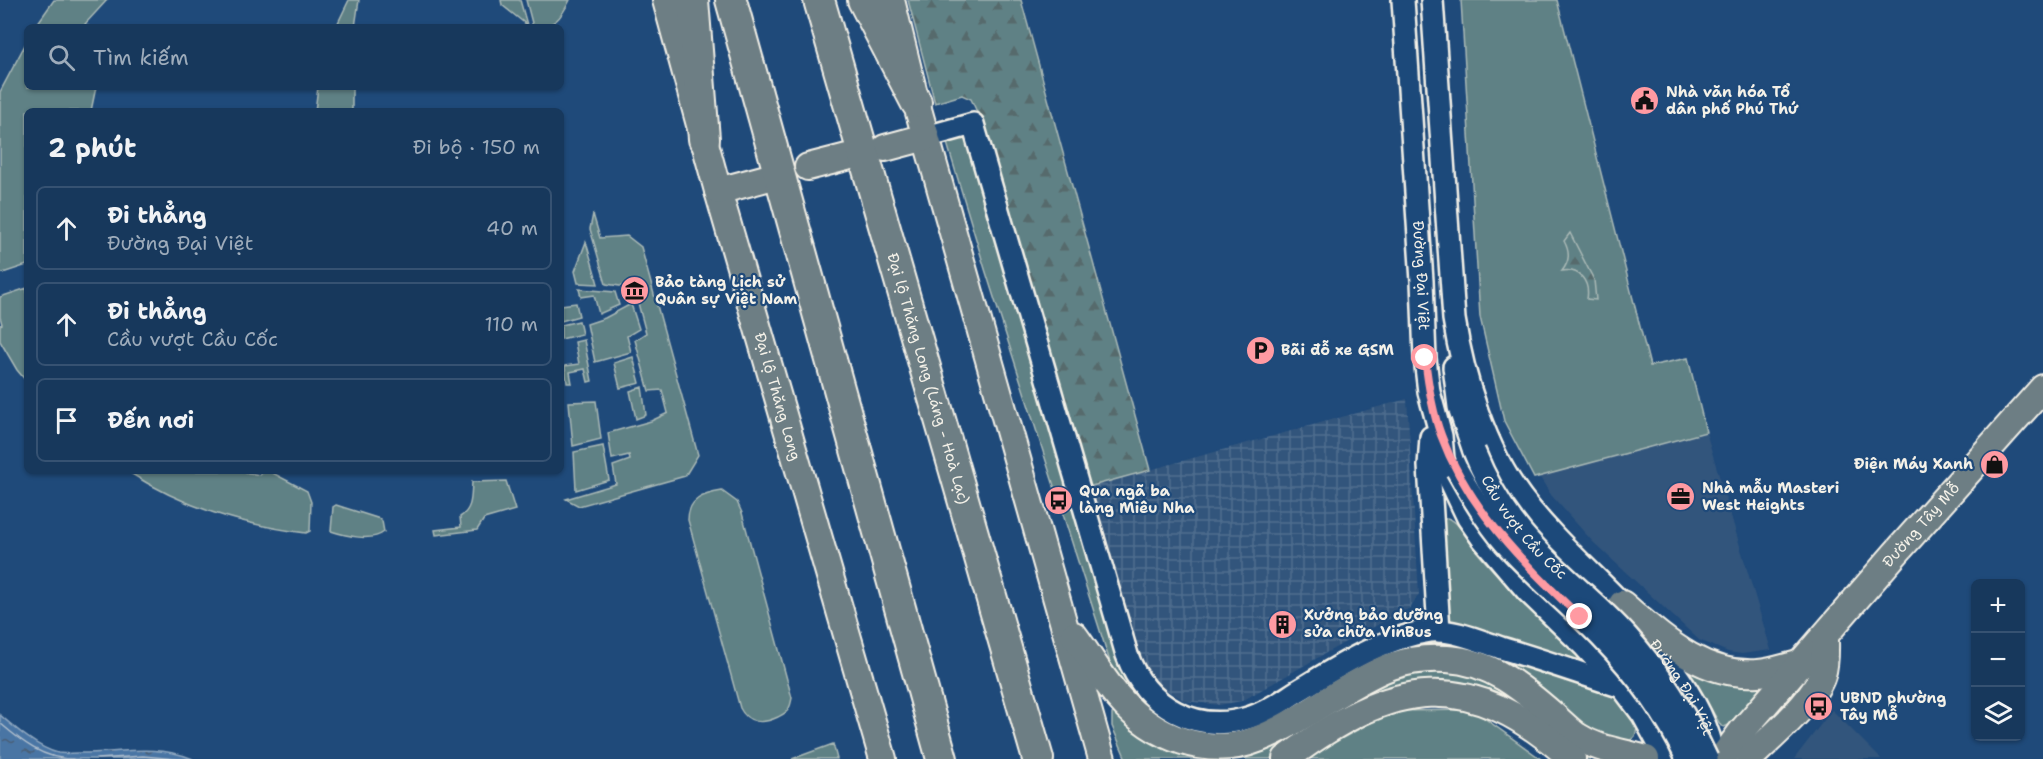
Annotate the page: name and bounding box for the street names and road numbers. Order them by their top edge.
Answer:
street label: Đường Đại Việt [1408,220,1434,331]
street label: Đại lộ Thăng Long (Láng - Hoà Lạc) [882,251,974,507]
street label: Đại lộ Thăng Long [750,330,806,463]
street label: Cầu vượt Cầu Cốc [1476,472,1571,584]
street label: Đường Tây Mỗ [1878,478,1964,572]
street label: Đường Đại Việt [1645,635,1718,738]

